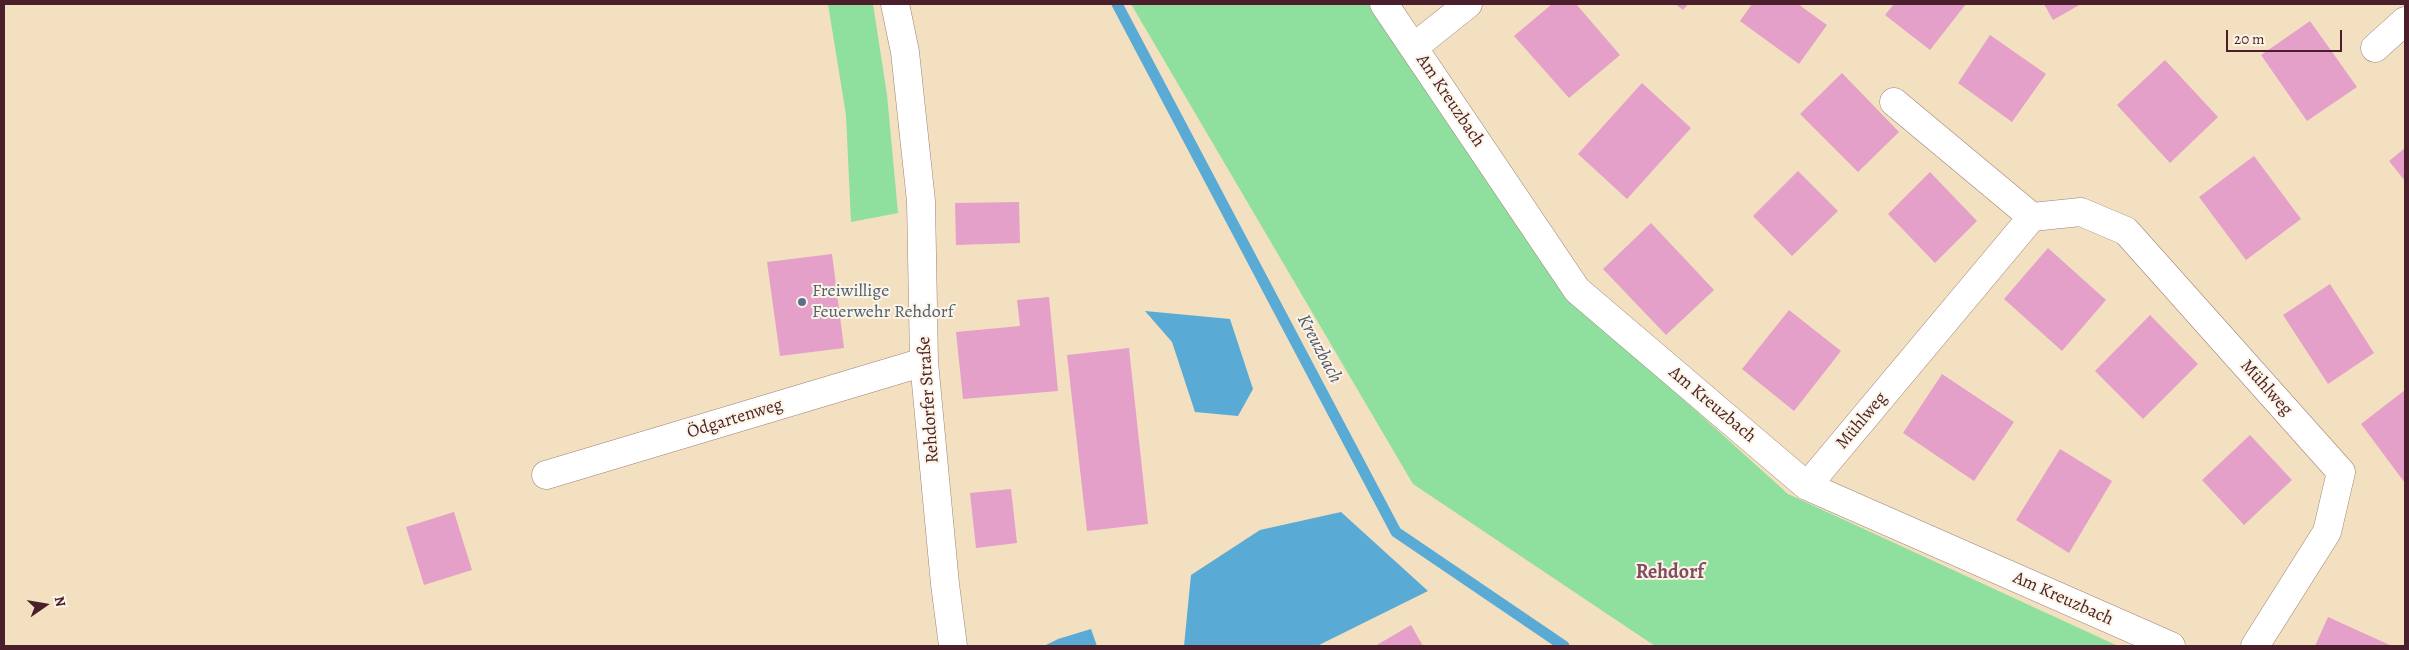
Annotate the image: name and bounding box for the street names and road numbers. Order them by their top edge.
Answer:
street label: Am Kreuzbach [1411,50,1489,152]
street label: Rehdorfer Straße [914,336,944,464]
street label: Mühlweg [2235,356,2297,420]
street label: Am Kreuzbach [1664,362,1760,448]
street label: Mühlweg [1832,388,1892,454]
street label: Ödgartenweg [684,394,786,444]
street label: Am Kreuzbach [2009,567,2117,631]

